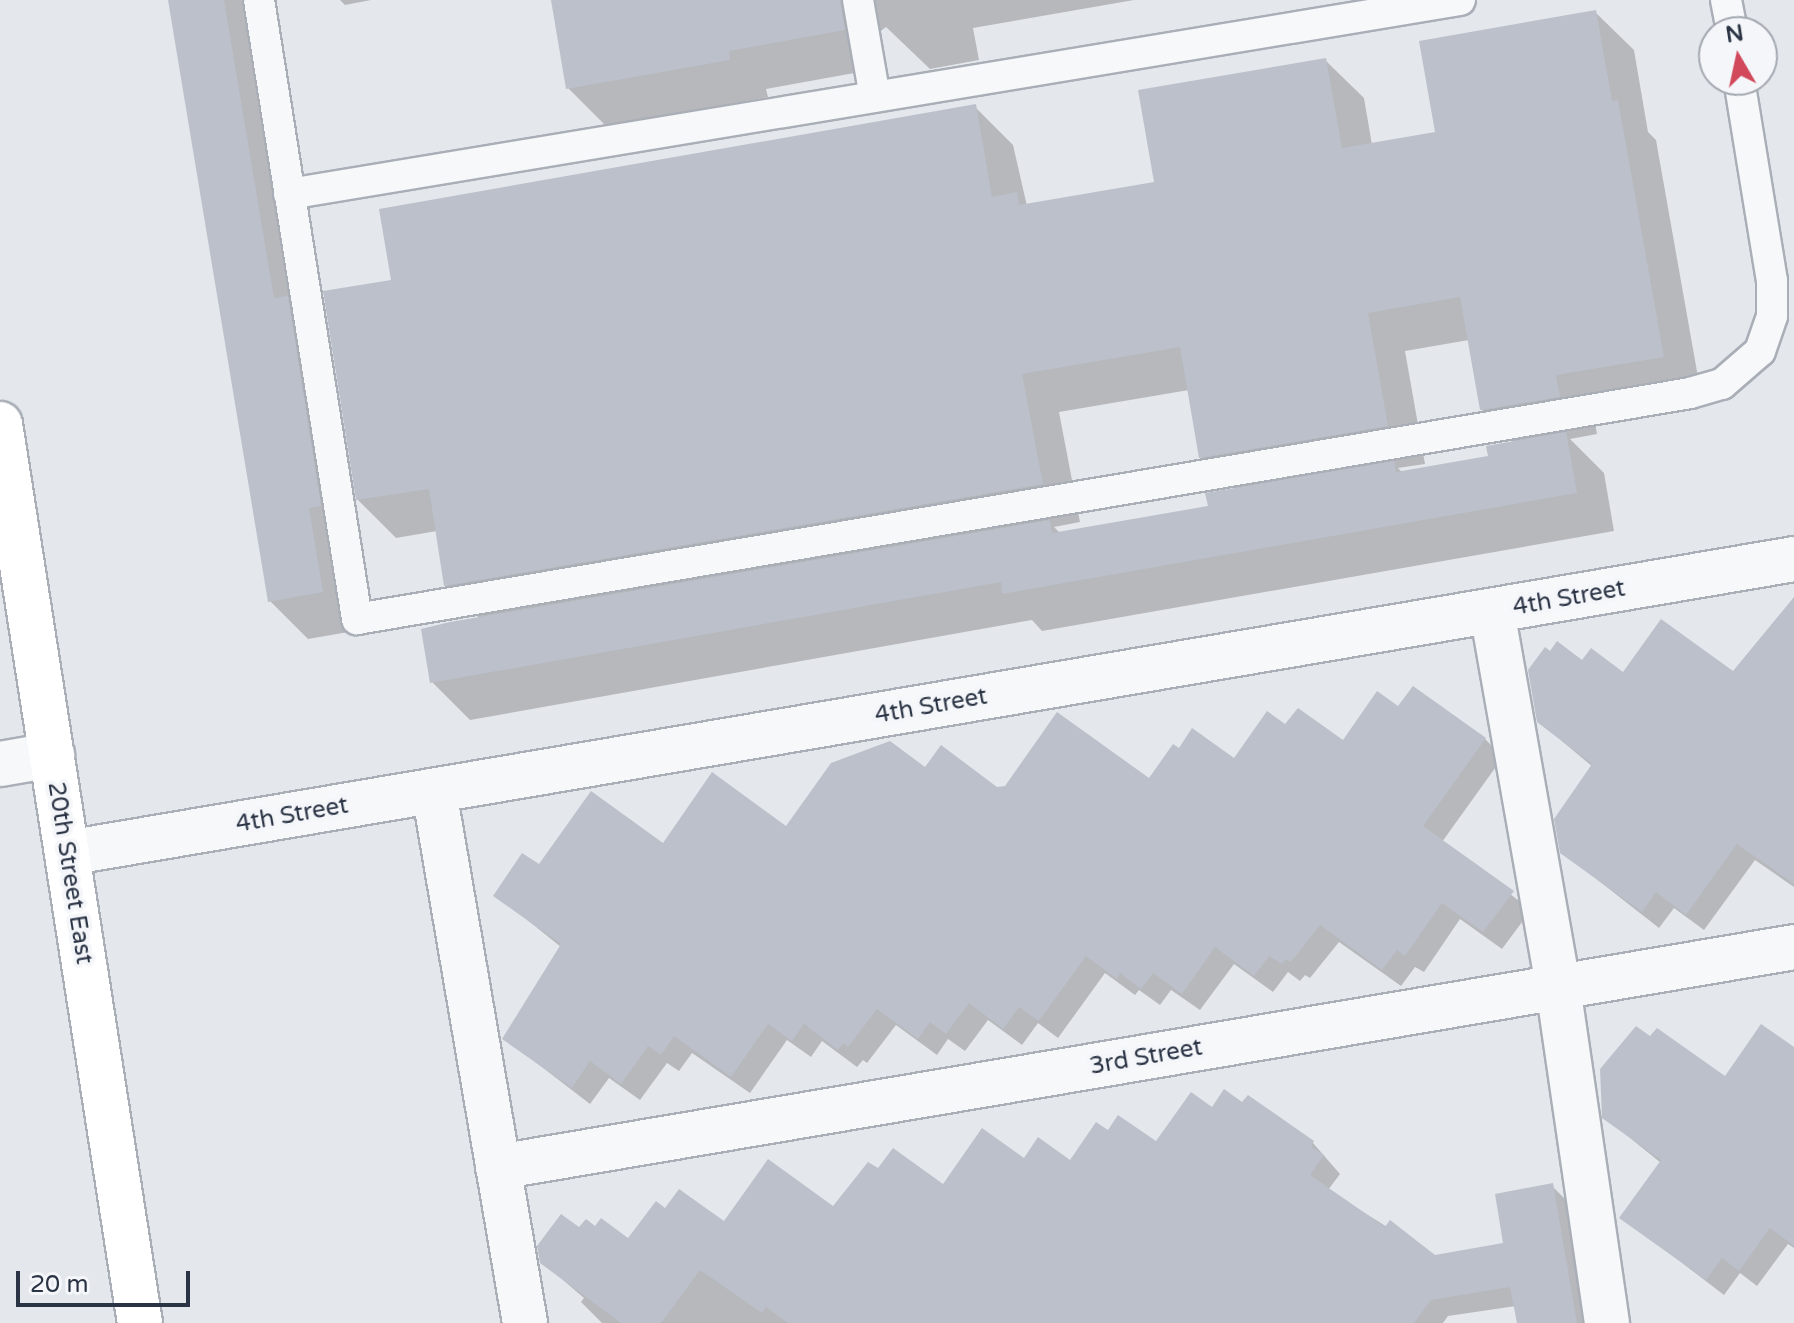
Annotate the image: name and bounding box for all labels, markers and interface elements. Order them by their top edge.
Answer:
north arrow [1698,16,1778,96]
text: N [1724,20,1745,48]
street label: 4th Street [1511,574,1627,622]
street label: 4th Street [873,682,989,730]
street label: 20th Street East [41,780,99,966]
street label: 4th Street [234,791,350,839]
street label: 3rd Street [1087,1033,1205,1081]
scale bar [20,1255,194,1305]
text: 20 m [30,1270,88,1299]

